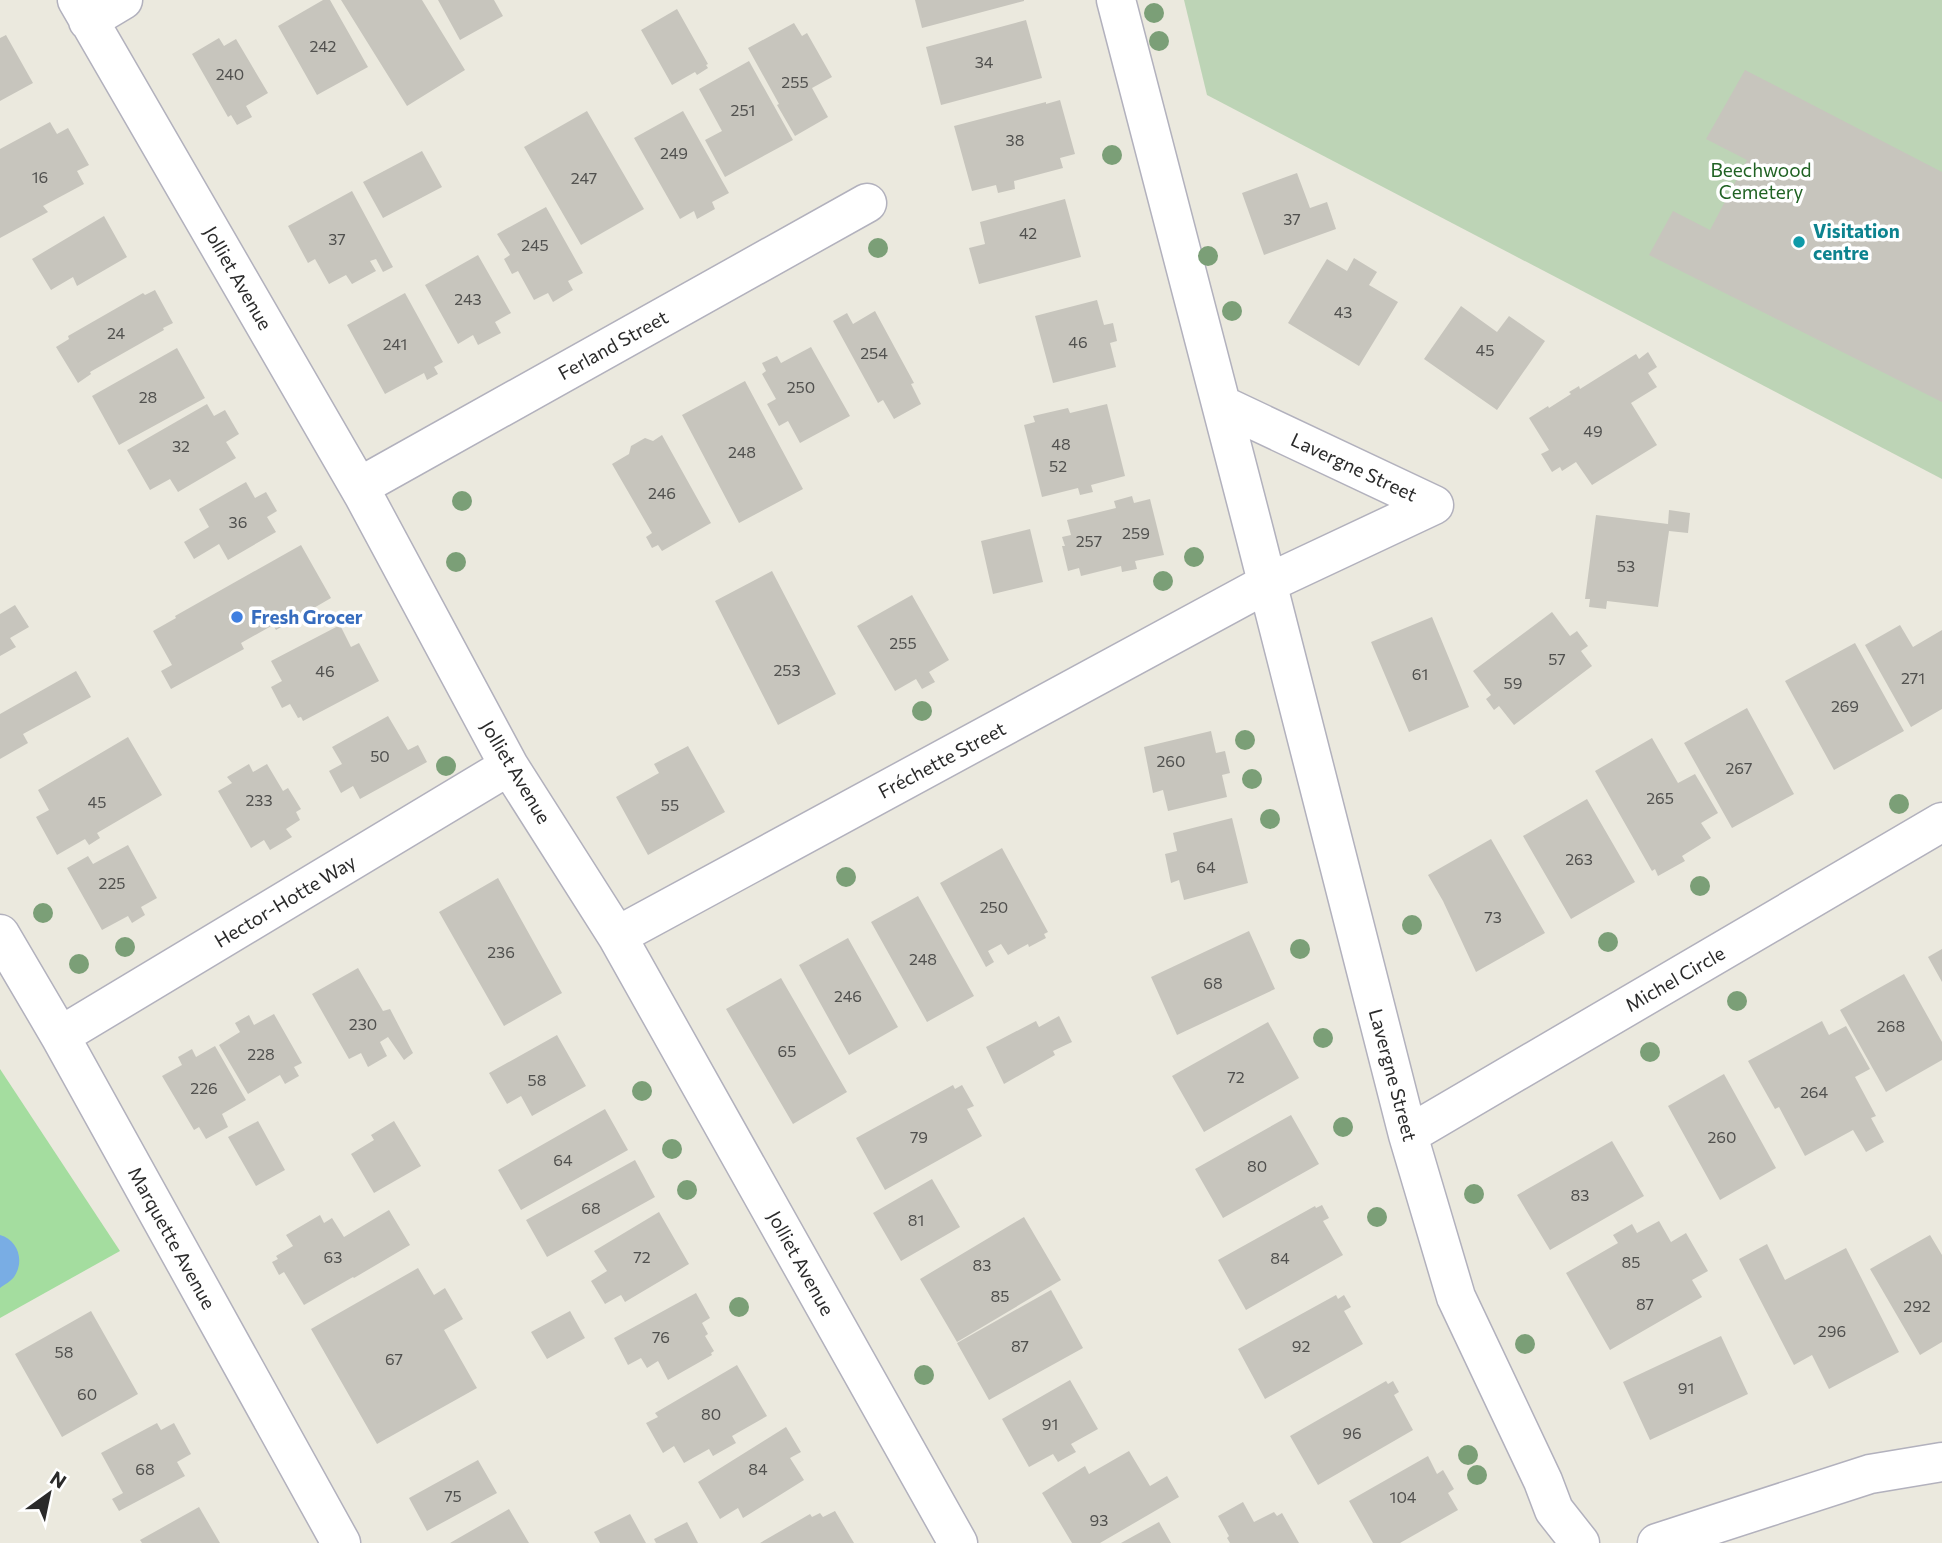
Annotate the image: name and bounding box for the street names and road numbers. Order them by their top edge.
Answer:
street label: Jolliet Avenue [199,222,277,334]
street label: Ferland Street [554,305,672,384]
street label: Lavergne Street [1288,427,1421,506]
street label: Jolliet Avenue [477,716,556,827]
street label: Fréchette Street [874,716,1010,803]
street label: Hector-Hotte Way [210,849,360,952]
street label: Michel Circle [1621,941,1729,1016]
street label: Lavergne Street [1365,1006,1422,1144]
street label: Marquette Avenue [124,1163,221,1313]
street label: Jolliet Avenue [763,1206,840,1319]

